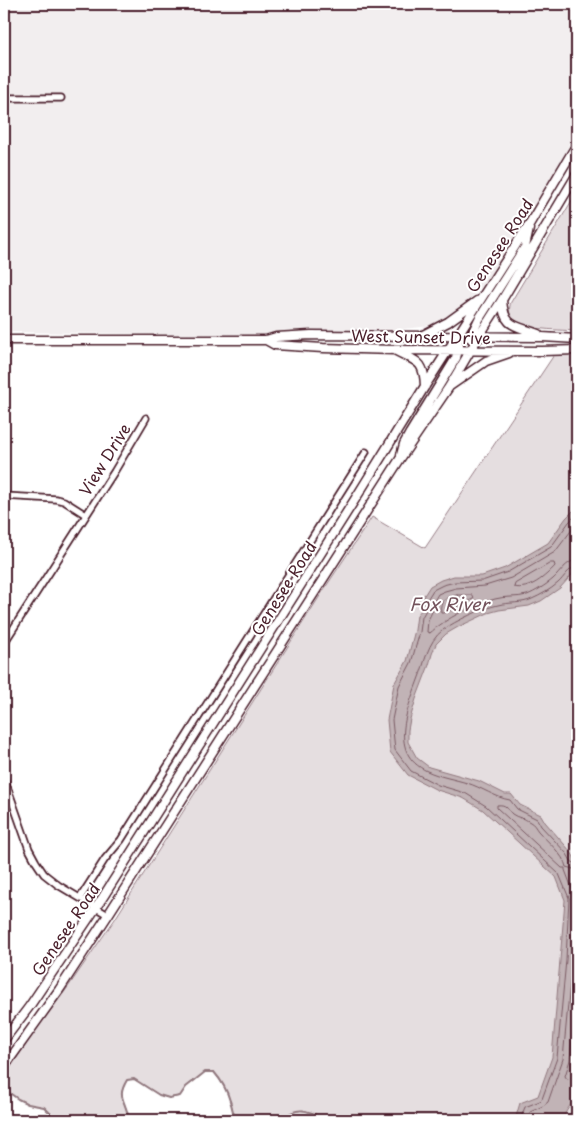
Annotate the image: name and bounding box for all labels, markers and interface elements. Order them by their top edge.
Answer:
street label: Genesee Road [460,193,538,297]
street label: West Sunset Drive [351,323,491,349]
street label: View Drive [72,418,136,500]
street label: Genesee Road [244,536,322,640]
water label: Fox River [409,590,492,617]
street label: Genesee Road [25,878,105,980]

